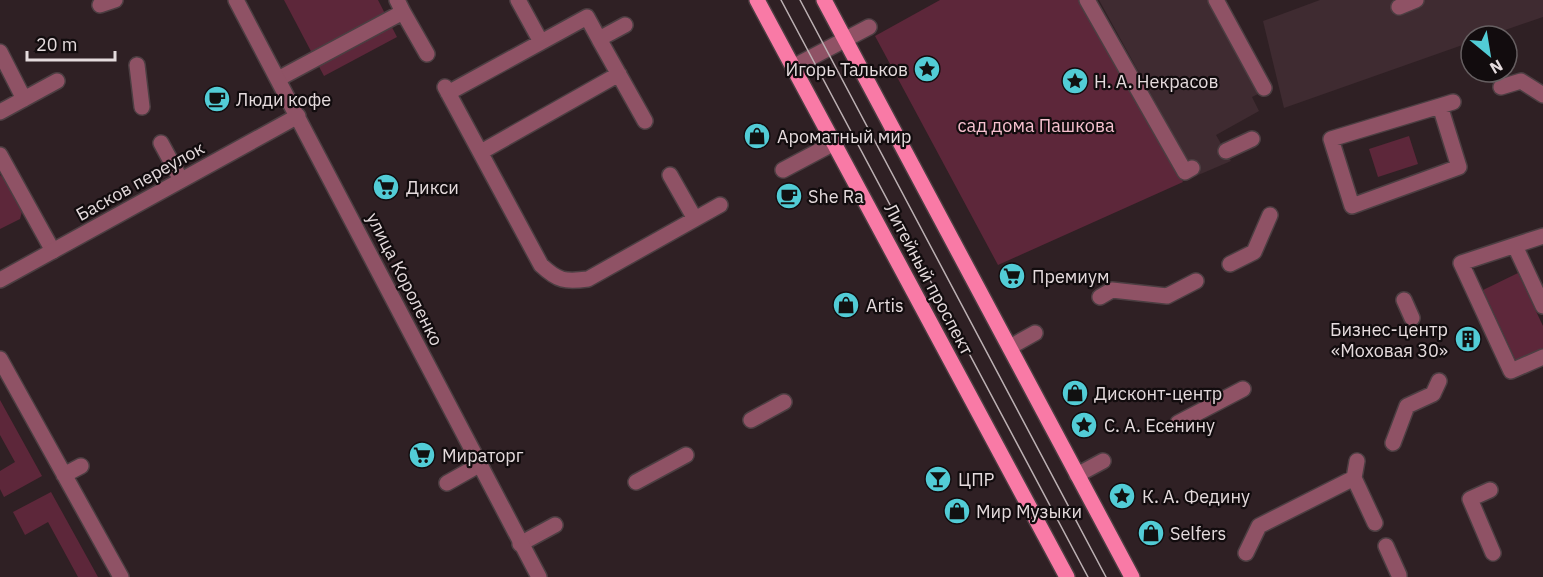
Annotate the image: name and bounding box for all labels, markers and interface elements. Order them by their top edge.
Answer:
scale bar [27,24,116,62]
north arrow [1459,24,1519,84]
text: 20 m [36,33,78,56]
place icon: Игорь Тальков [912,54,942,84]
text: N [1486,55,1507,79]
place label: Игорь Тальков [786,58,908,81]
place icon: Н. А. Некрасов [1060,66,1090,96]
place label: Н. А. Некрасов [1094,70,1218,93]
cafe icon: Люди кофе [202,84,232,114]
place label: Люди кофе [236,88,331,111]
park label: сад дома Пашкова [958,114,1115,137]
shop icon: Ароматный мир [742,121,772,151]
place label: Ароматный мир [777,125,911,148]
street label: Басков переулок [72,136,208,226]
supermarket icon: Дикси [371,172,401,202]
place label: Дикси [406,176,459,199]
cafe icon: She Ra [774,181,804,211]
place label: She Ra [808,185,864,208]
street label: Литейный проспект [879,199,979,359]
street label: улица Короленко [362,209,448,349]
supermarket icon: Премиум [997,261,1027,291]
place label: Премиум [1032,265,1109,288]
shop icon: Artis [831,290,861,320]
place label: Artis [866,294,904,317]
place label: Бизнес-центр «Моховая 30» [1330,318,1448,362]
building icon: Бизнес-центр «Моховая 30» [1453,324,1483,354]
shop icon: Дисконт-центр [1060,378,1090,408]
place label: Дисконт-центр [1094,382,1222,405]
place icon: С. А. Есенину [1069,410,1099,440]
place label: С. А. Есенину [1104,414,1215,437]
supermarket icon: Мираторг [407,440,437,470]
place label: Мираторг [442,444,524,467]
bar icon: ЦПР [923,464,953,494]
place label: ЦПР [958,468,995,491]
place icon: К. А. Федину [1107,481,1137,511]
place label: К. А. Федину [1142,485,1250,508]
shop icon: Мир Музыки [942,496,972,526]
place label: Мир Музыки [976,500,1082,523]
shop icon: Selfers [1136,518,1166,548]
place label: Selfers [1170,522,1226,545]

